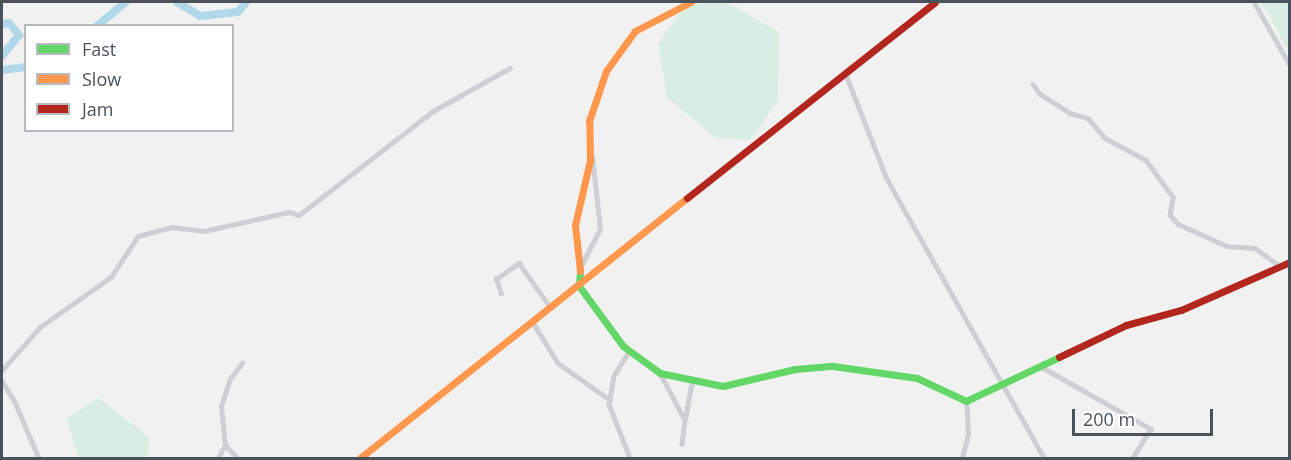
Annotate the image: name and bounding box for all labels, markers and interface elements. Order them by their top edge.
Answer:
legend [24,24,234,132]
text: Fast [82,37,116,61]
text: Slow [82,67,121,91]
text: Jam [82,97,114,121]
scale bar [1075,397,1216,435]
text: 200 m [1083,407,1135,431]

